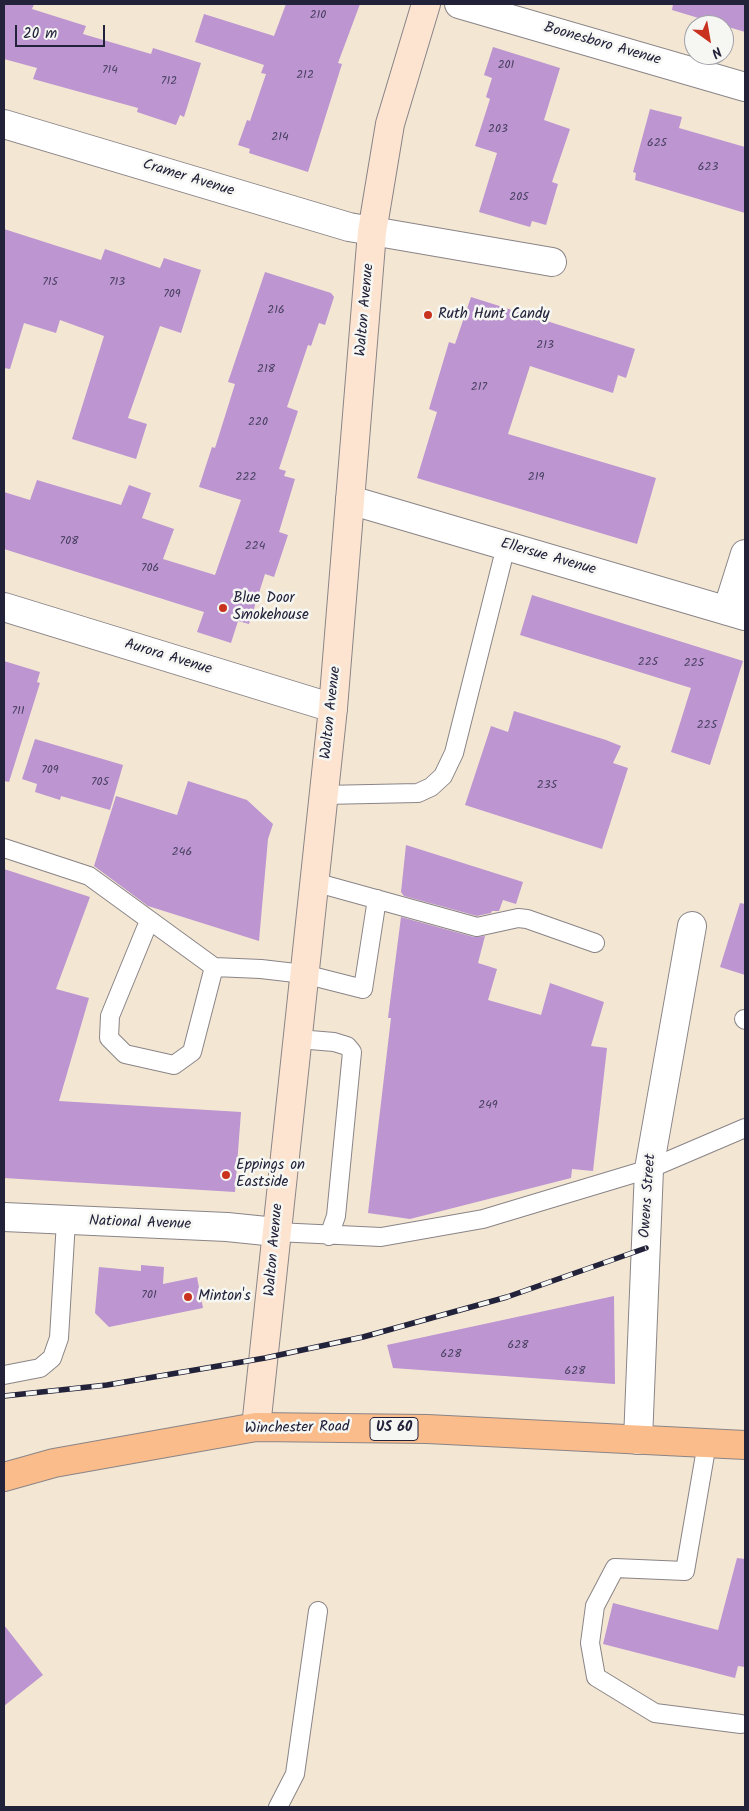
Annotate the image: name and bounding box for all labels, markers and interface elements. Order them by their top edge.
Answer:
house number: 210 [310,9,326,23]
scale bar [18,15,108,47]
north arrow [684,15,734,65]
street label: Boonesboro Avenue [541,20,663,70]
text: 20 m [23,22,57,46]
text: N [707,40,726,64]
house number: 201 [498,59,514,73]
house number: 714 [102,64,118,78]
house number: 212 [296,69,314,83]
house number: 712 [161,75,177,89]
house number: 203 [488,123,508,137]
house number: 214 [271,131,289,145]
house number: 625 [647,137,667,151]
street label: Cramer Avenue [140,157,236,201]
house number: 623 [698,161,718,175]
house number: 205 [509,191,529,205]
street label: Walton Avenue [353,263,379,357]
house number: 715 [42,276,58,290]
house number: 713 [109,276,125,290]
house number: 709 [163,288,181,302]
house number: 216 [267,304,285,318]
place label: Ruth Hunt Candy [438,306,549,324]
marker: Ruth Hunt Candy [422,309,434,321]
house number: 213 [536,339,554,353]
house number: 218 [257,363,275,377]
house number: 217 [471,381,487,395]
house number: 220 [248,416,268,430]
house number: 222 [236,471,256,485]
house number: 219 [528,471,544,485]
house number: 708 [60,535,78,549]
street label: Ellersue Avenue [498,536,598,580]
house number: 224 [245,540,265,554]
house number: 706 [141,562,159,576]
place label: Blue Door Smokehouse [233,590,309,625]
marker: Blue Door Smokehouse [217,602,229,614]
street label: Aurora Avenue [122,636,214,680]
house number: 225 [638,656,658,670]
house number: 225 [684,657,704,671]
street label: Walton Avenue [318,666,346,760]
house number: 711 [11,705,25,719]
house number: 225 [697,719,717,733]
house number: 709 [41,764,59,778]
house number: 705 [91,776,109,790]
house number: 235 [537,779,557,793]
house number: 246 [172,846,192,860]
house number: 249 [478,1099,498,1113]
street label: Owens Street [637,1153,661,1239]
place label: Eppings on Eastside [236,1157,305,1192]
marker: Eppings on Eastside [220,1169,232,1181]
street label: Walton Avenue [262,1203,288,1297]
street label: National Avenue [89,1213,191,1235]
place label: Minton's [198,1288,251,1306]
house number: 701 [141,1289,157,1303]
marker: Minton's [182,1291,194,1303]
house number: 628 [508,1339,528,1353]
house number: 628 [441,1348,461,1362]
house number: 628 [565,1365,585,1379]
road number: US 60 [370,1418,418,1440]
street label: Winchester Road [244,1419,350,1439]

